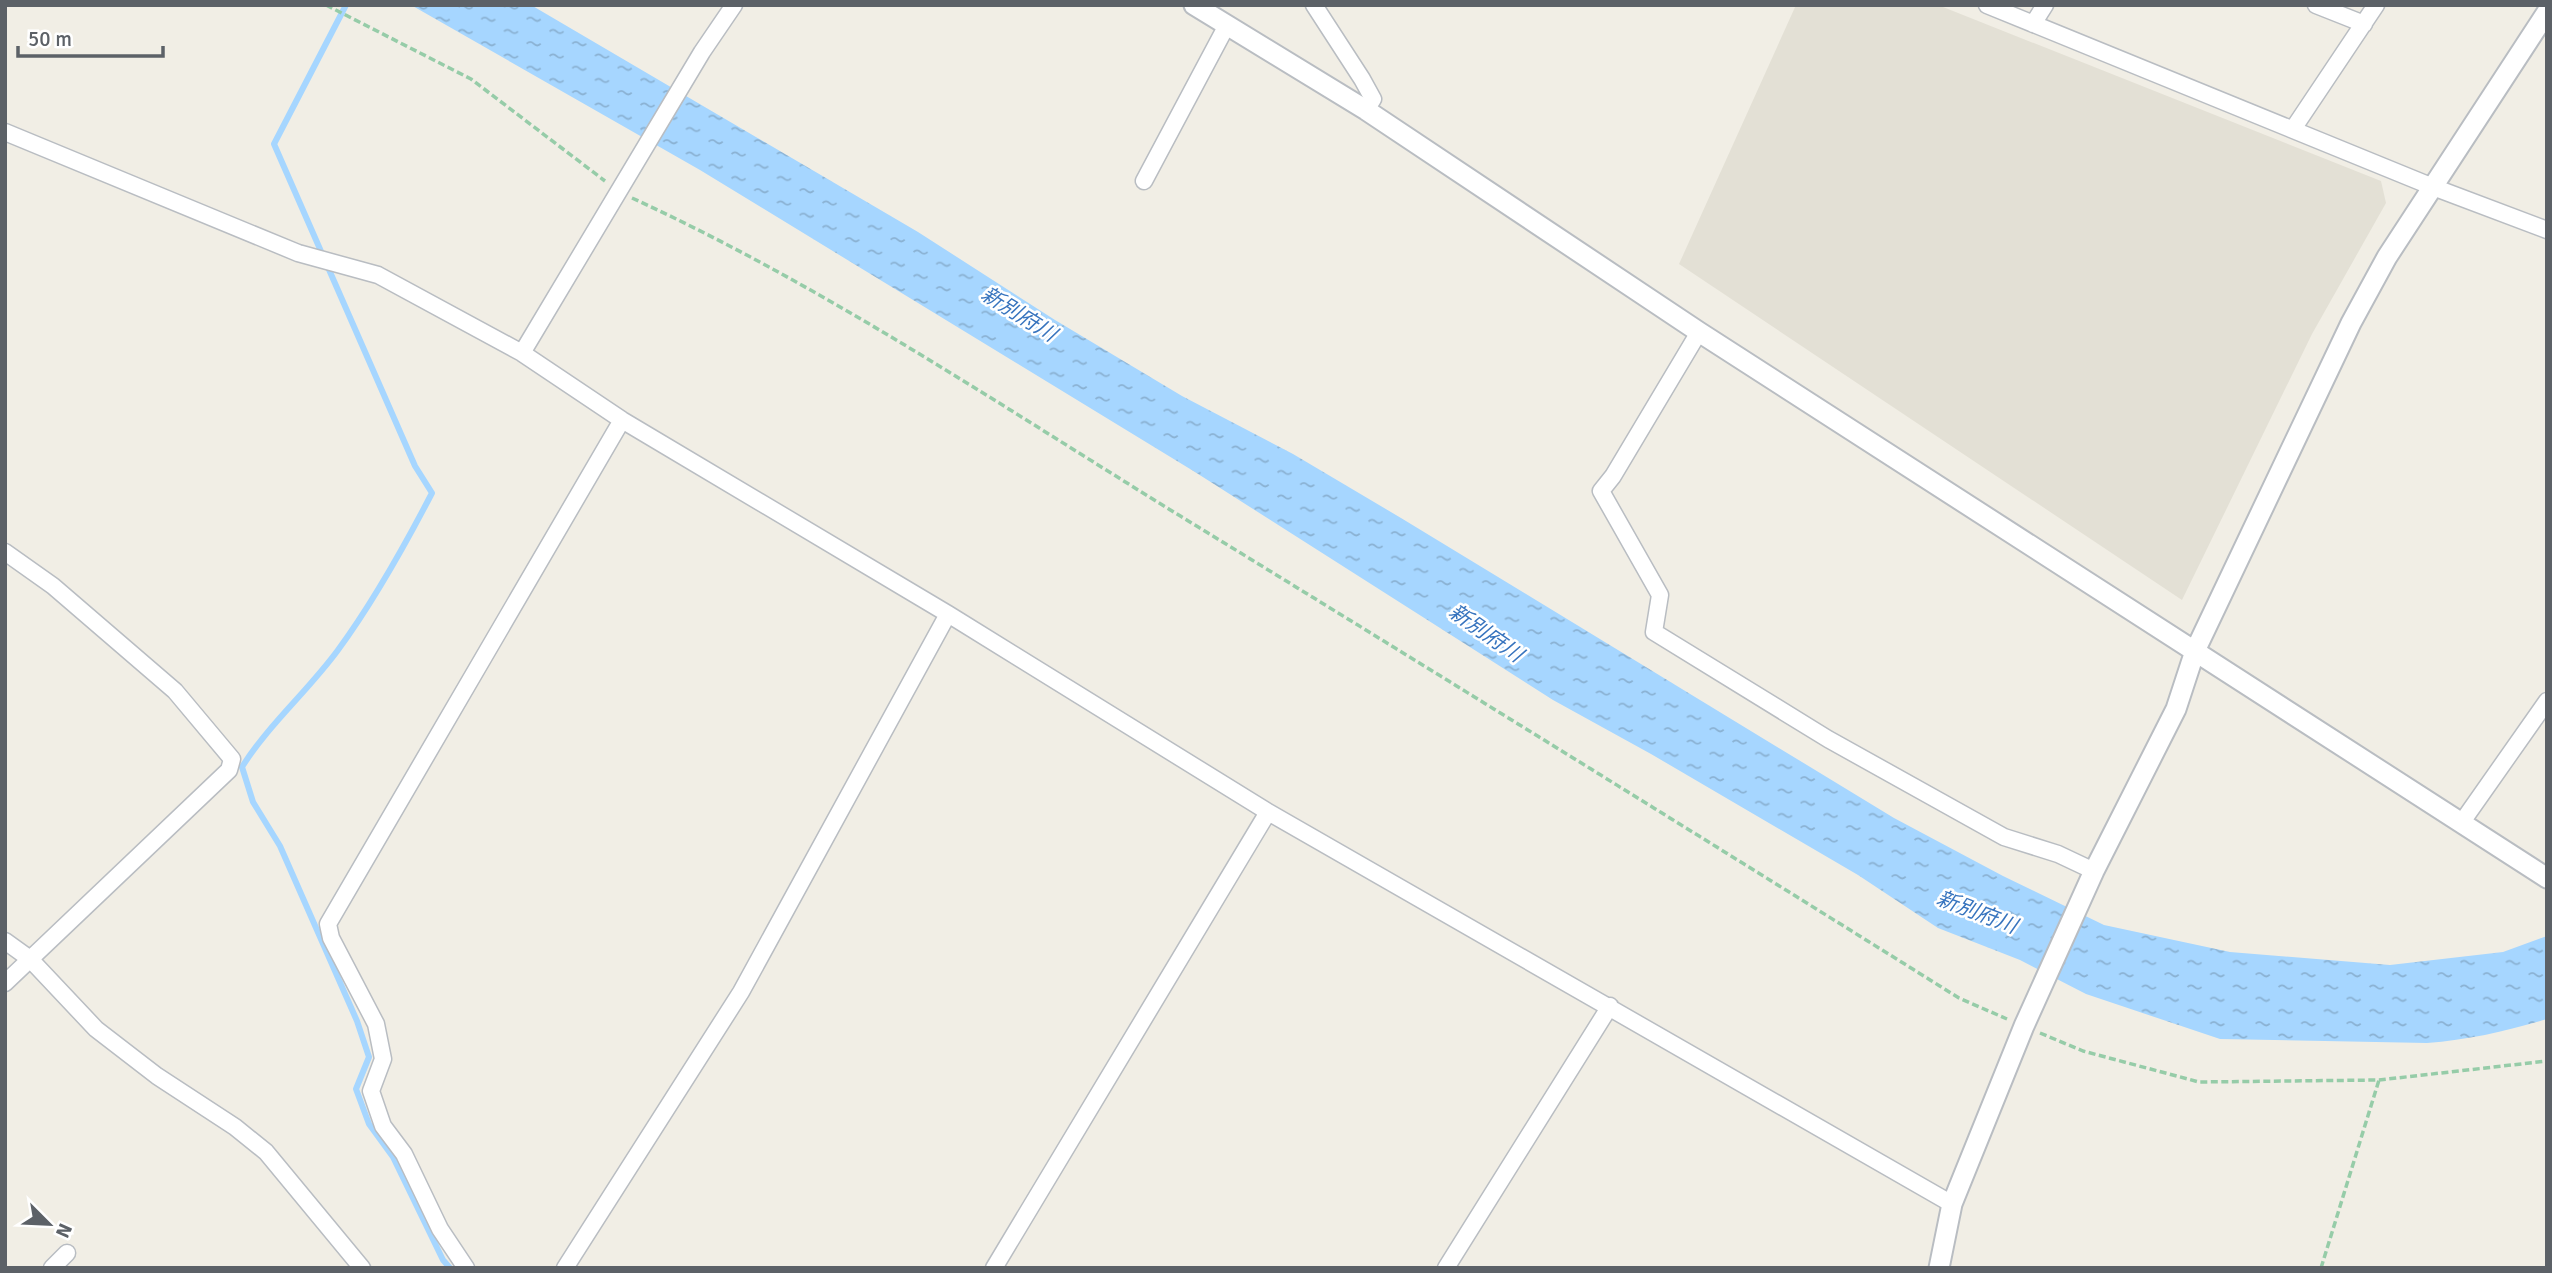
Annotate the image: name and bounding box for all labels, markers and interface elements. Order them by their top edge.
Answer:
scale bar [18,14,163,58]
text: 50 m [28,26,72,52]
water label: 新別府川 [976,281,1063,348]
water label: 新別府川 [1444,598,1529,669]
water label: 新別府川 [1933,885,2023,940]
north arrow [14,1189,84,1259]
text: N [50,1220,77,1241]

